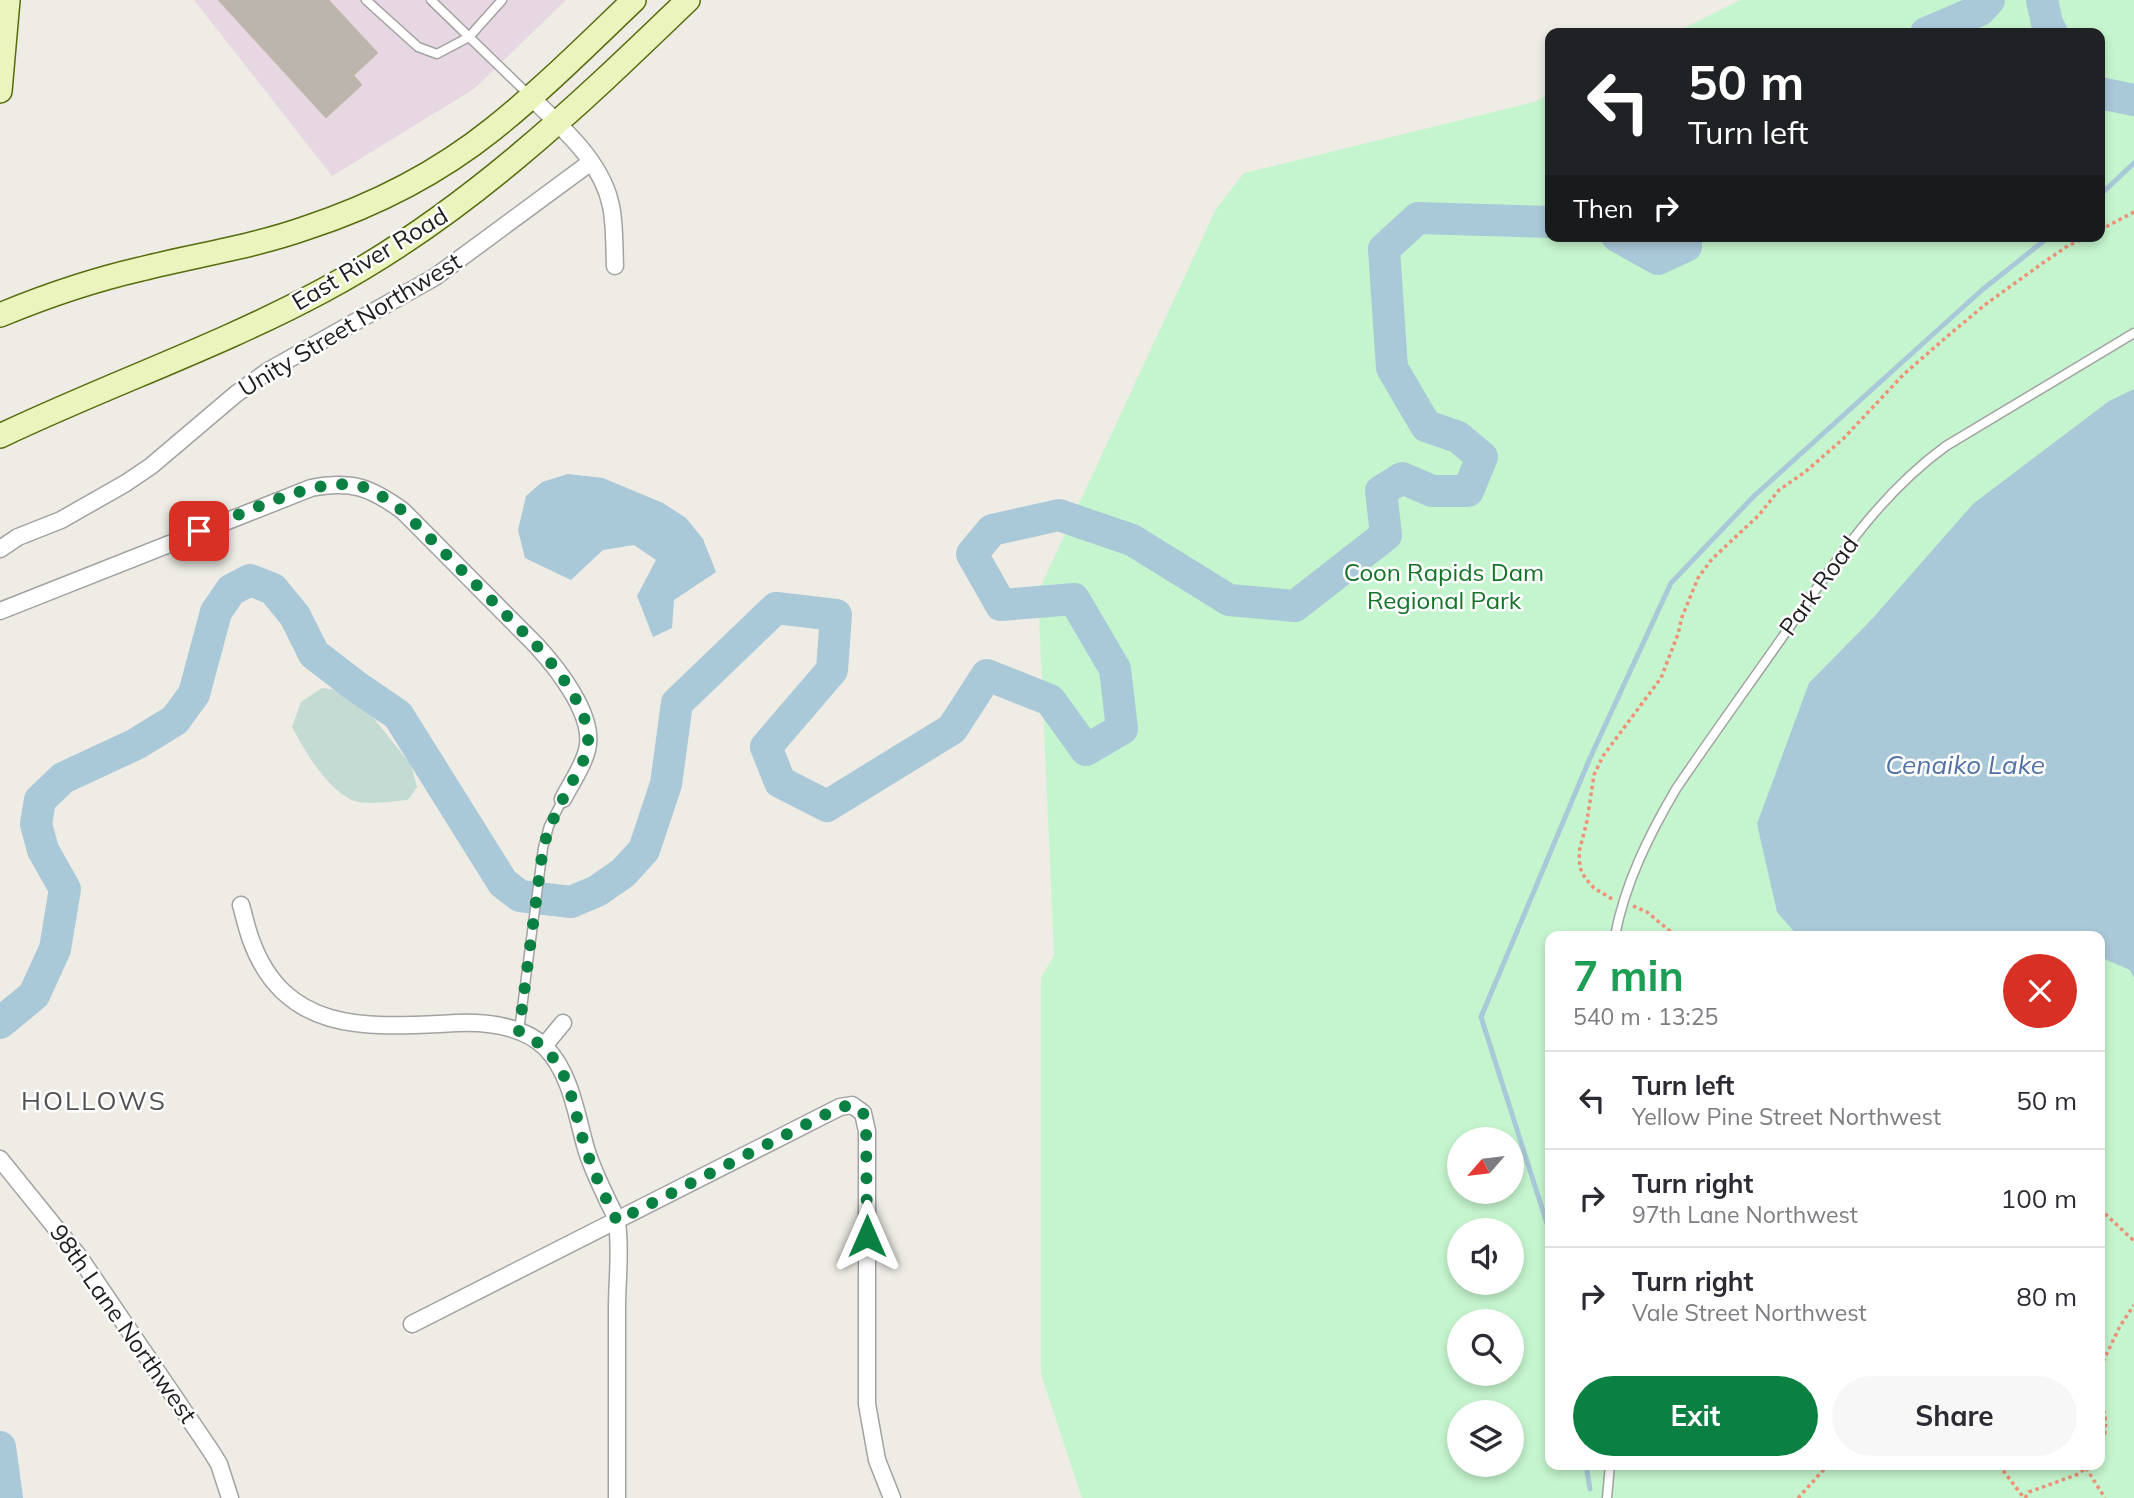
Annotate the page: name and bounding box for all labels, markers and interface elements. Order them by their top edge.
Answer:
text: 50 m [1688,51,1804,112]
icon: left [1573,56,1664,147]
text: Turn left [1688,112,1808,152]
icon: right [1647,189,1685,227]
text: Then [1573,192,1633,225]
street label: East River Road [286,200,453,316]
street label: Unity Street Northwest [233,246,466,403]
pin [169,501,229,561]
icon: arrive [180,512,218,550]
street label: Park Road [1772,530,1864,641]
park label: Coon Rapids Dam Regional Park [1344,557,1544,615]
water label: Cenaiko Lake [1885,748,2045,781]
text: 7 min [1573,949,1684,1002]
button: close [2003,954,2077,1028]
text: 540 m · 13:25 [1573,1002,1718,1031]
text: Turn left [1632,1069,1734,1102]
icon: left [1573,1081,1611,1119]
district label: HOLLOWS [21,1084,167,1117]
text: 50 m [2016,1084,2077,1117]
text: Yellow Pine Street Northwest [1632,1102,1941,1131]
north arrow [1447,1127,1524,1204]
map controls [1447,1127,1524,1477]
text: Turn right [1632,1167,1753,1200]
icon: right [1573,1179,1611,1217]
text: 100 m [2001,1182,2077,1215]
position arrow [830,1199,904,1273]
text: 97th Lane Northwest [1632,1200,1858,1229]
street label: 98th Lane Northwest [44,1218,204,1429]
button: sound [1447,1218,1524,1295]
text: Turn right [1632,1265,1753,1298]
icon: right [1573,1277,1611,1315]
text: 80 m [2016,1280,2077,1313]
text: Vale Street Northwest [1632,1298,1867,1327]
button: search [1447,1309,1524,1386]
button: Exit [1573,1376,1818,1456]
button: Share [1832,1376,2077,1456]
button: layers [1447,1400,1524,1477]

